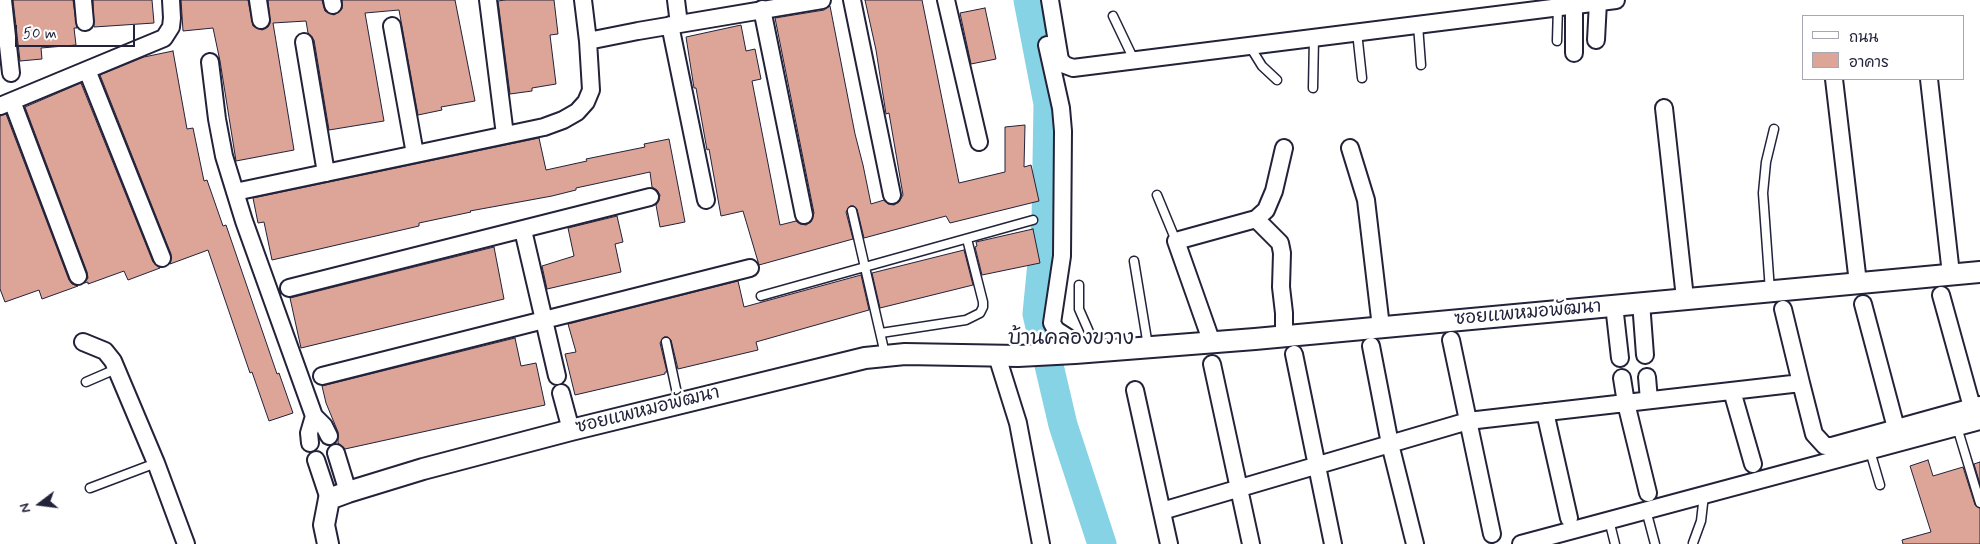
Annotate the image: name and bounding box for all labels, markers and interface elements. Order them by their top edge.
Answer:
scale bar [18,15,138,47]
legend [1802,15,1965,80]
text: 50 m [23,24,57,44]
text: ถนน [1849,28,1878,48]
text: อาคาร [1849,53,1889,73]
street label: ซอยแพหมอพัฒนา [1454,297,1602,331]
district label: บ้านคลองขวาง [1008,328,1134,352]
street label: ซอยแพหมอพัฒนา [574,383,722,439]
north arrow [15,479,65,529]
text: N [16,501,35,515]

